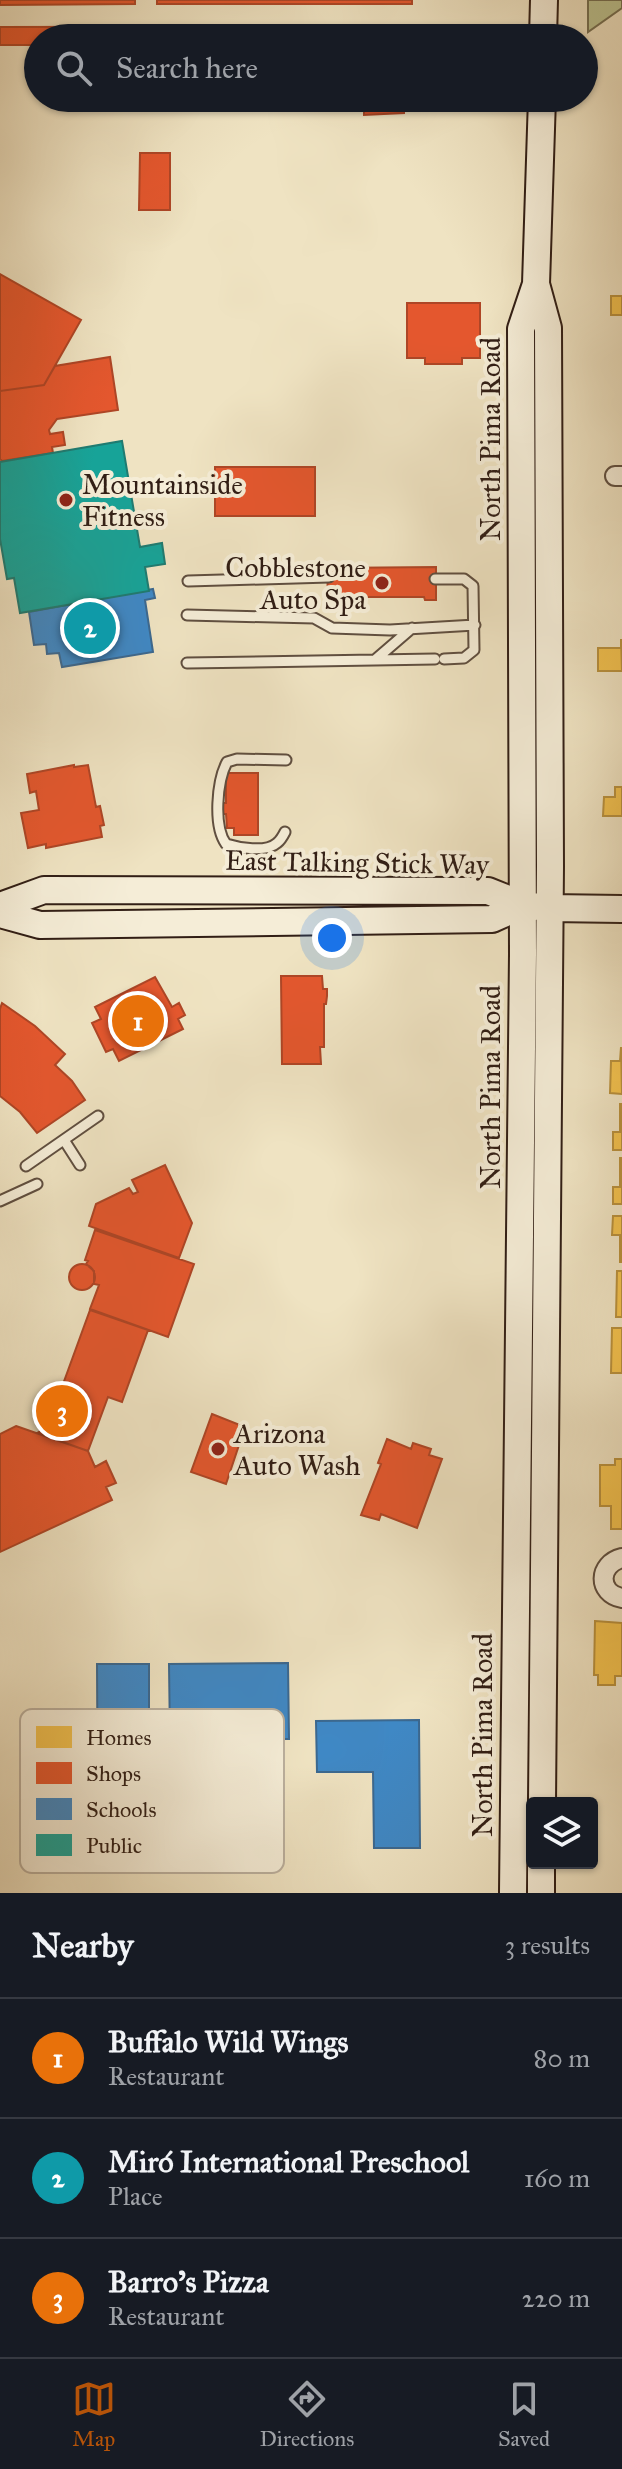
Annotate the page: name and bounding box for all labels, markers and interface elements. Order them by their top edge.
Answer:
search box [24,24,598,112]
icon: search [52,46,96,90]
text: Search here [116,50,258,86]
street label: North Pima Road [473,337,508,541]
place label: Mountainside Fitness [82,467,243,534]
marker: Mountainside Fitness [57,491,75,509]
place label: Cobblestone Auto Spa [225,550,366,617]
marker: Cobblestone Auto Spa [373,574,391,592]
pin: 2 [64,598,116,658]
street label: East Talking Stick Way [225,843,490,882]
your location [312,918,352,958]
street label: North Pima Road [473,985,508,1189]
pin: 1 [112,991,164,1051]
pin: 3 [36,1381,88,1441]
place label: Arizona Auto Wash [233,1416,361,1483]
marker: Arizona Auto Wash [209,1440,227,1458]
street label: North Pima Road [465,1633,500,1837]
legend [20,1709,284,1873]
text: Homes [86,1724,152,1751]
text: Shops [86,1760,141,1787]
text: Schools [86,1796,156,1823]
map controls [526,1797,598,1869]
button: layers [526,1797,598,1869]
text: Public [86,1832,142,1859]
text: Nearby [32,1925,134,1966]
text: 3 results [505,1929,590,1961]
text: Buffalo Wild Wings [108,2024,348,2060]
text: 1 [53,2042,63,2074]
text: 80 m [534,2042,590,2074]
text: Restaurant [108,2060,224,2092]
text: Miró International Preschool [108,2144,469,2180]
text: 2 [52,2162,64,2194]
text: 160 m [524,2162,590,2194]
text: Place [108,2180,163,2212]
text: Barro's Pizza [108,2264,269,2300]
text: 3 [53,2282,63,2314]
text: 220 m [522,2282,590,2314]
text: Restaurant [108,2300,224,2332]
tab: Map [72,2377,116,2452]
tab: Directions [259,2377,354,2452]
tab: Saved [498,2377,550,2452]

